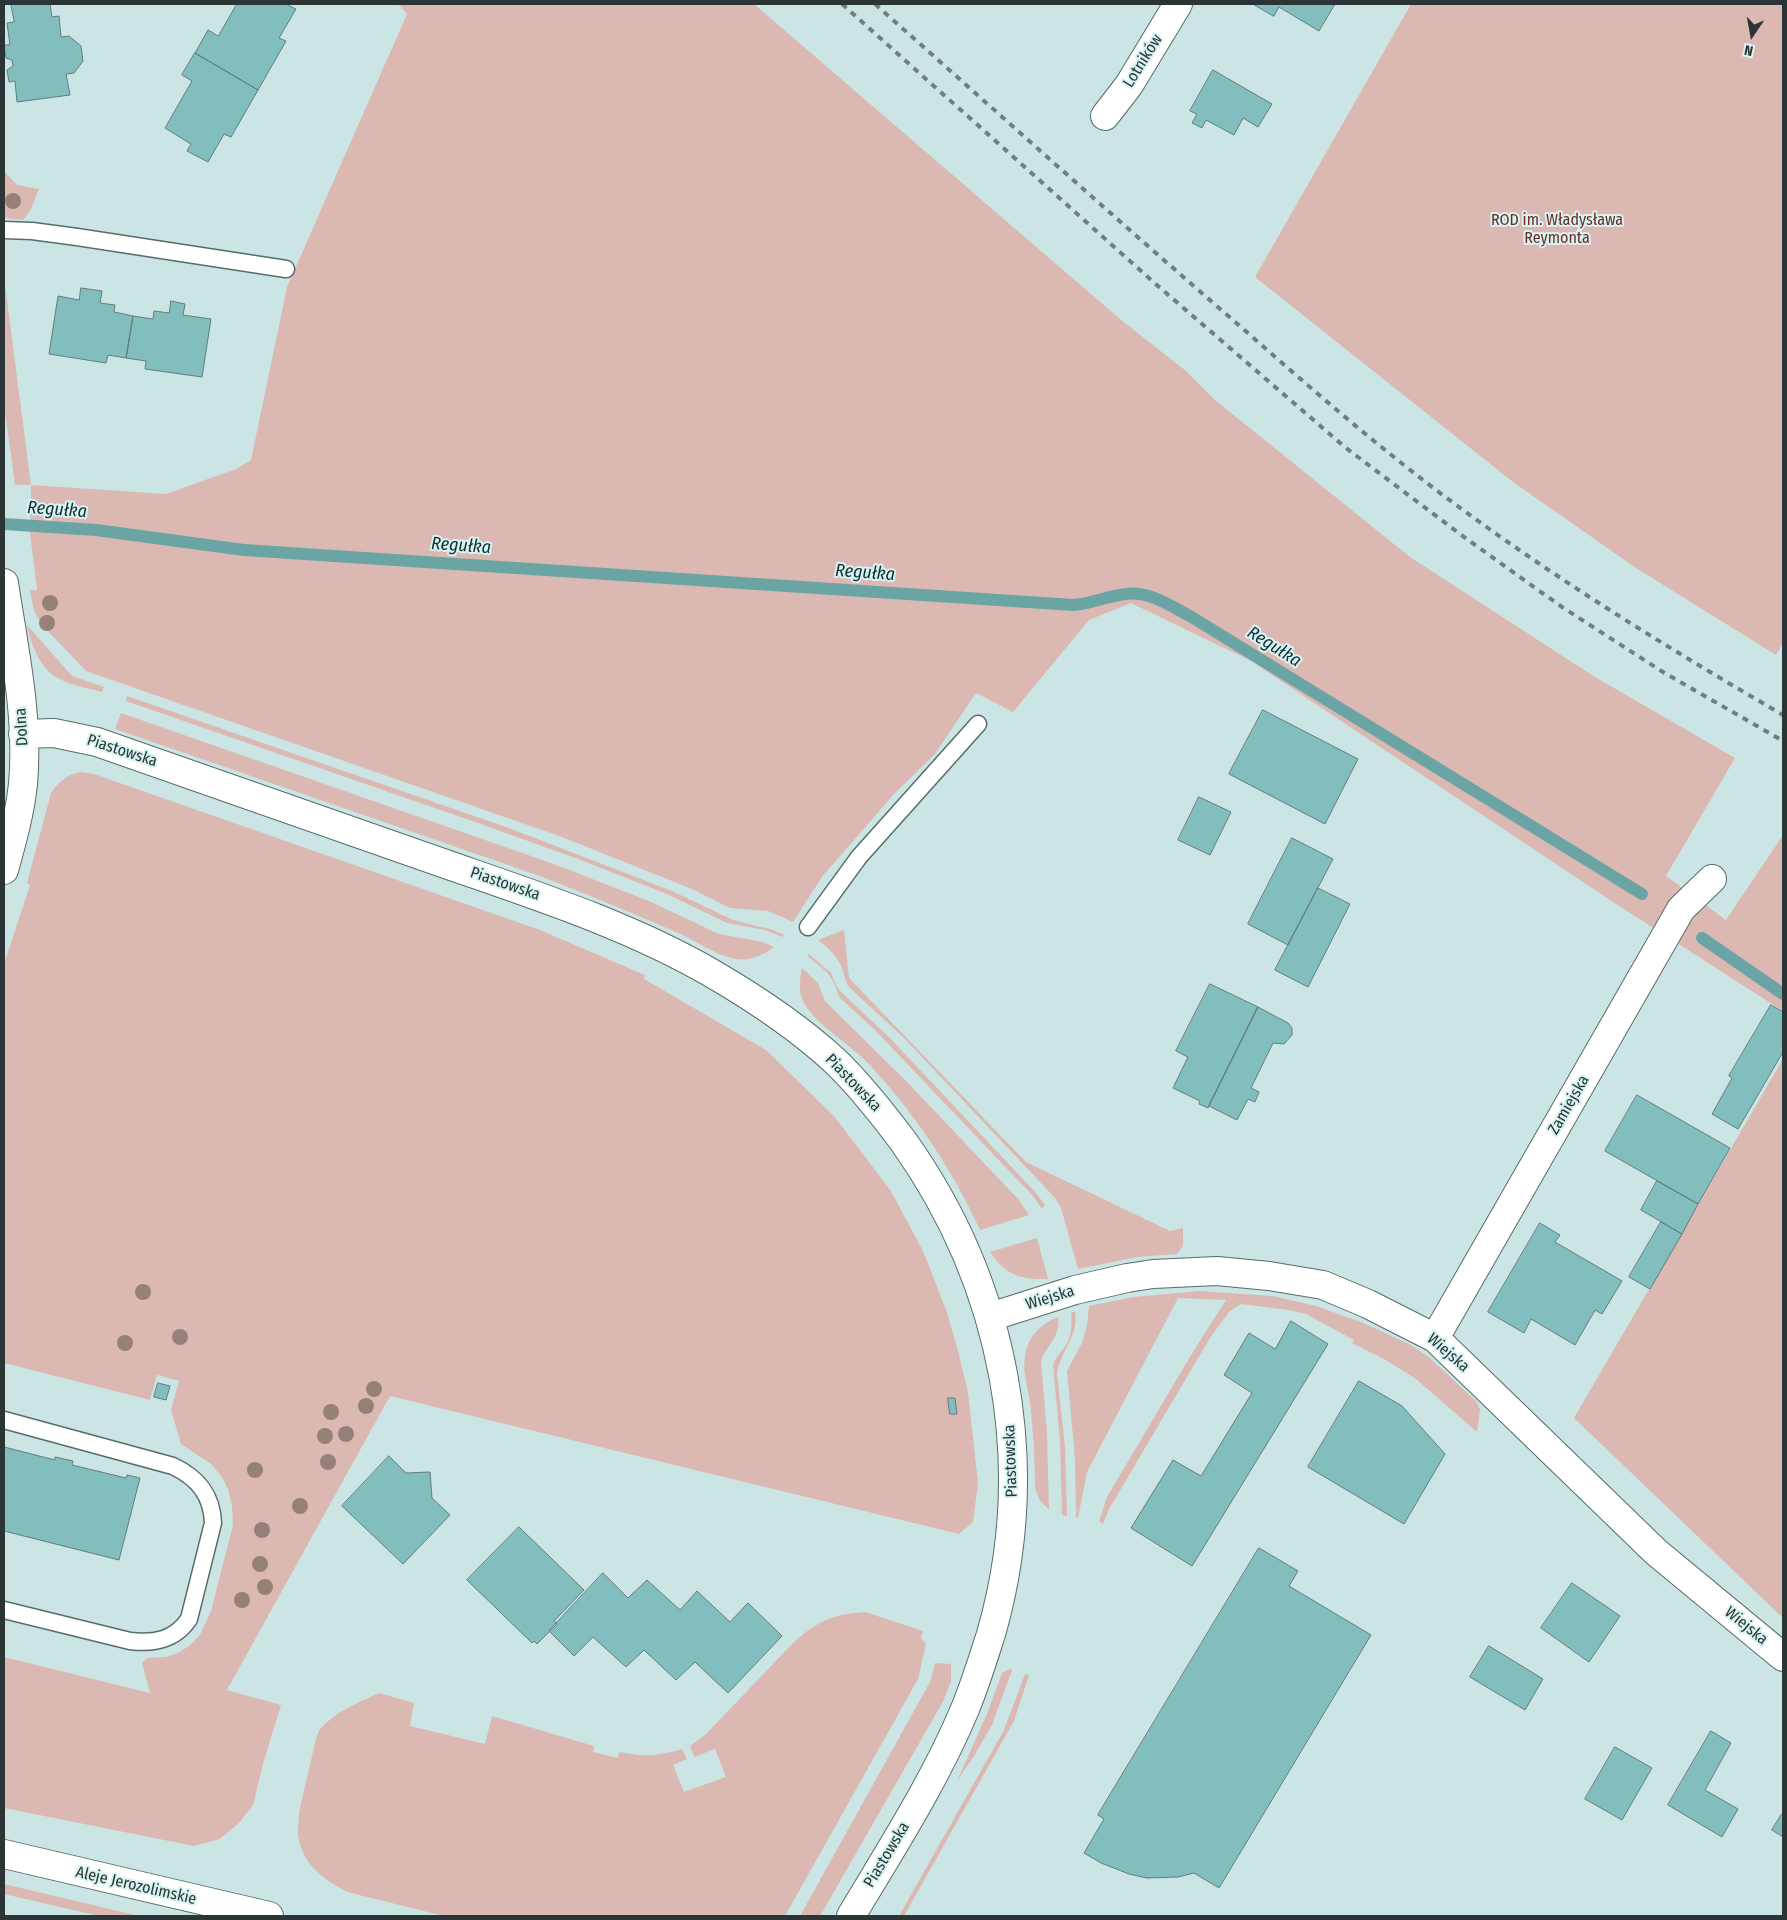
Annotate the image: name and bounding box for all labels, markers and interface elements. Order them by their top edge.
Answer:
north arrow [1727,10,1777,60]
street label: Lotników [1119,31,1167,91]
text: N [1743,41,1755,59]
park label: ROD im. Władysława Reymonta [1491,211,1623,249]
water label: Regułka [26,497,88,523]
water label: Regułka [430,533,492,559]
water label: Regułka [834,560,896,586]
water label: Regułka [1243,622,1305,672]
street label: Dolna [11,707,33,747]
street label: Piastowska [84,731,160,771]
street label: Piastowska [467,863,543,905]
street label: Piastowska [821,1050,885,1116]
street label: Zamiejska [1544,1072,1594,1138]
street label: Wiejska [1023,1282,1077,1314]
street label: Wiejska [1423,1329,1473,1377]
street label: Piastowska [1000,1424,1022,1498]
street label: Wiejska [1721,1603,1771,1649]
street label: Piastowska [860,1819,914,1891]
street label: Aleje Jerozolimskie [74,1863,198,1909]

